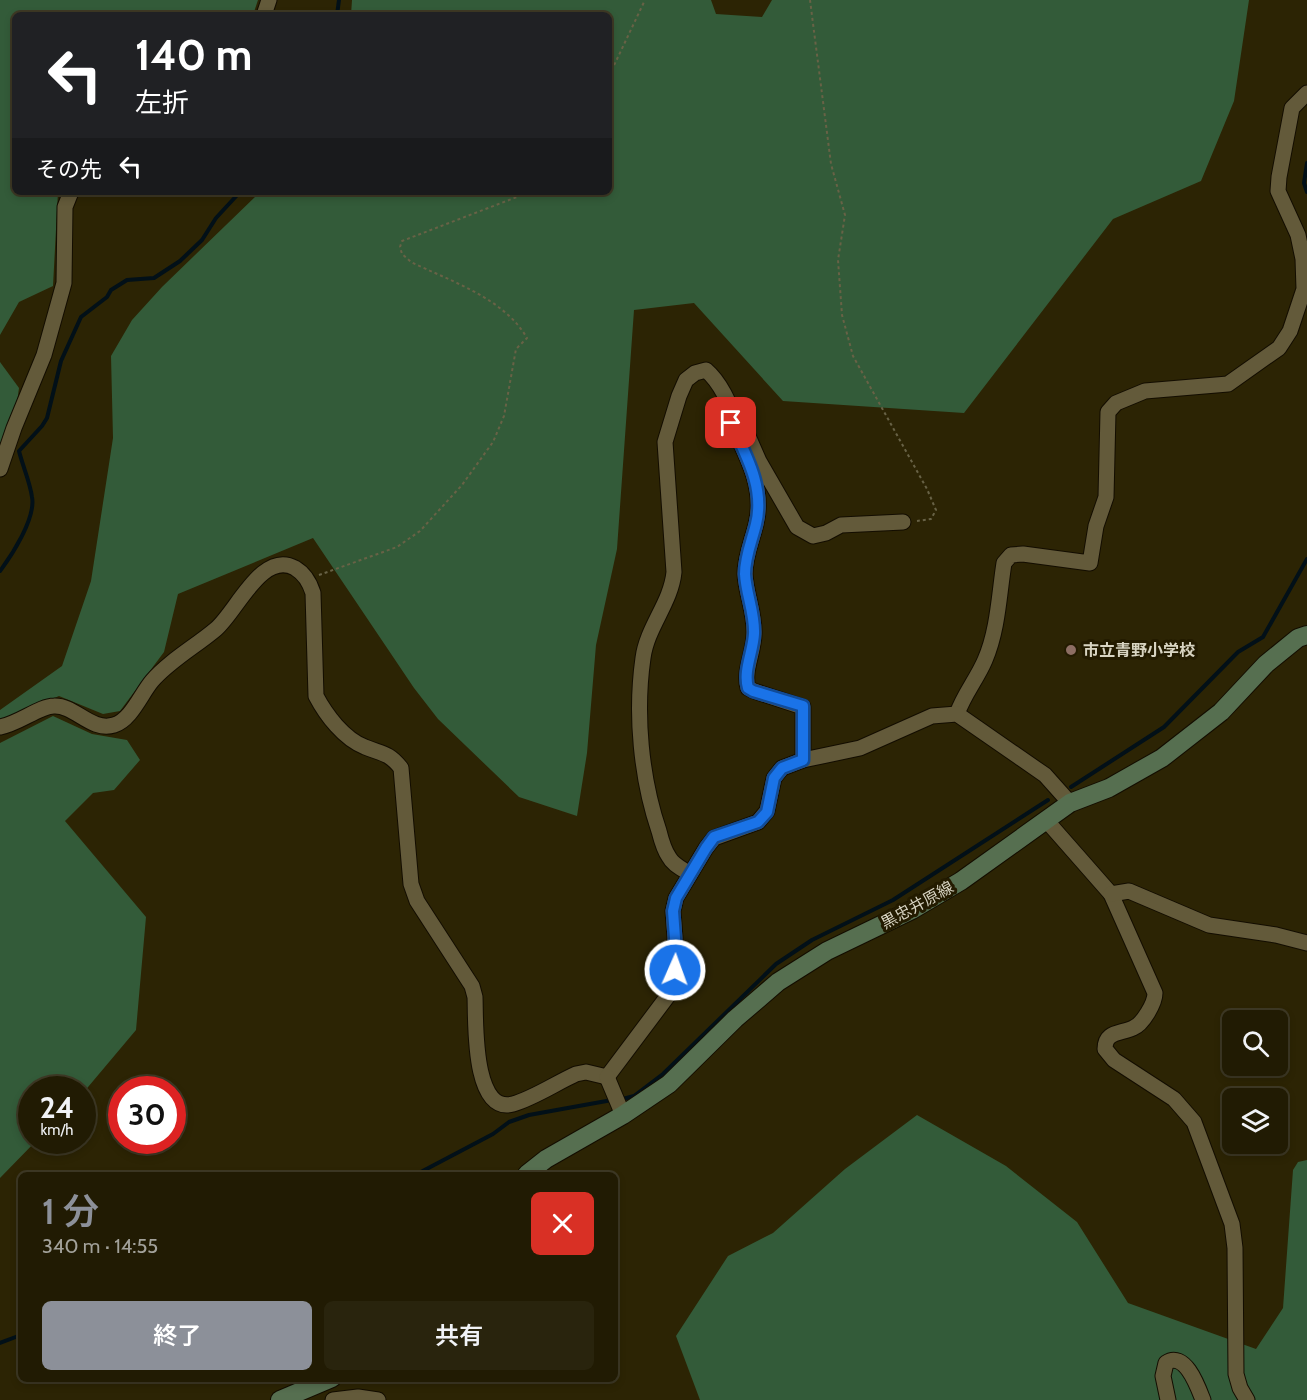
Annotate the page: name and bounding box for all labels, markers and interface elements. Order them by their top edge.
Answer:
text: 140 m [135,29,252,81]
icon: left [36,36,114,114]
text: 左折 [135,86,189,119]
icon: left [114,150,147,183]
text: その先 [36,156,102,183]
pin [705,397,756,448]
icon: arrive [714,406,747,439]
place label: 市立青野小学校 [1083,641,1195,660]
marker: 市立青野小学校 [1064,643,1078,657]
street label: 黒忠井原線 [877,877,957,933]
position arrow [643,938,707,1002]
map controls [1222,1010,1288,1154]
button: search [1222,1010,1288,1076]
speed limit sign: 30 [108,1076,186,1154]
button: layers [1222,1088,1288,1154]
text: 24 [40,1089,74,1126]
text: km/h [41,1121,73,1139]
text: 1 分 [42,1189,99,1233]
button: close [531,1192,594,1255]
text: 340 m · 14:55 [42,1234,158,1258]
button: 終了 [42,1301,312,1370]
button: 共有 [324,1301,594,1370]

